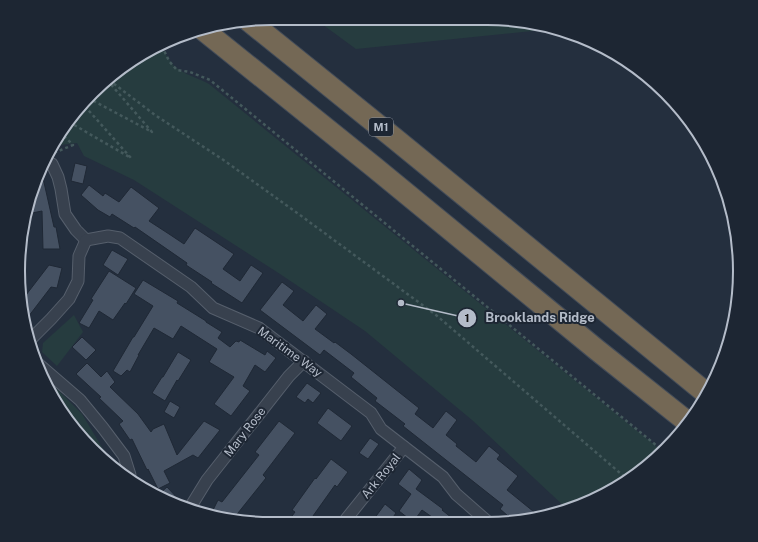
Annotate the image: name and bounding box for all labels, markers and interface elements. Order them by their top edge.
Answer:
road number: M1 [369,118,393,136]
callout: Brooklands Ridge [457,305,603,330]
text: Brooklands Ridge [485,310,595,325]
text: 1 [464,311,470,325]
street label: Maritime Way [255,324,325,380]
street label: Mary Rose [221,404,269,460]
street label: Ark Royal [359,450,404,501]

